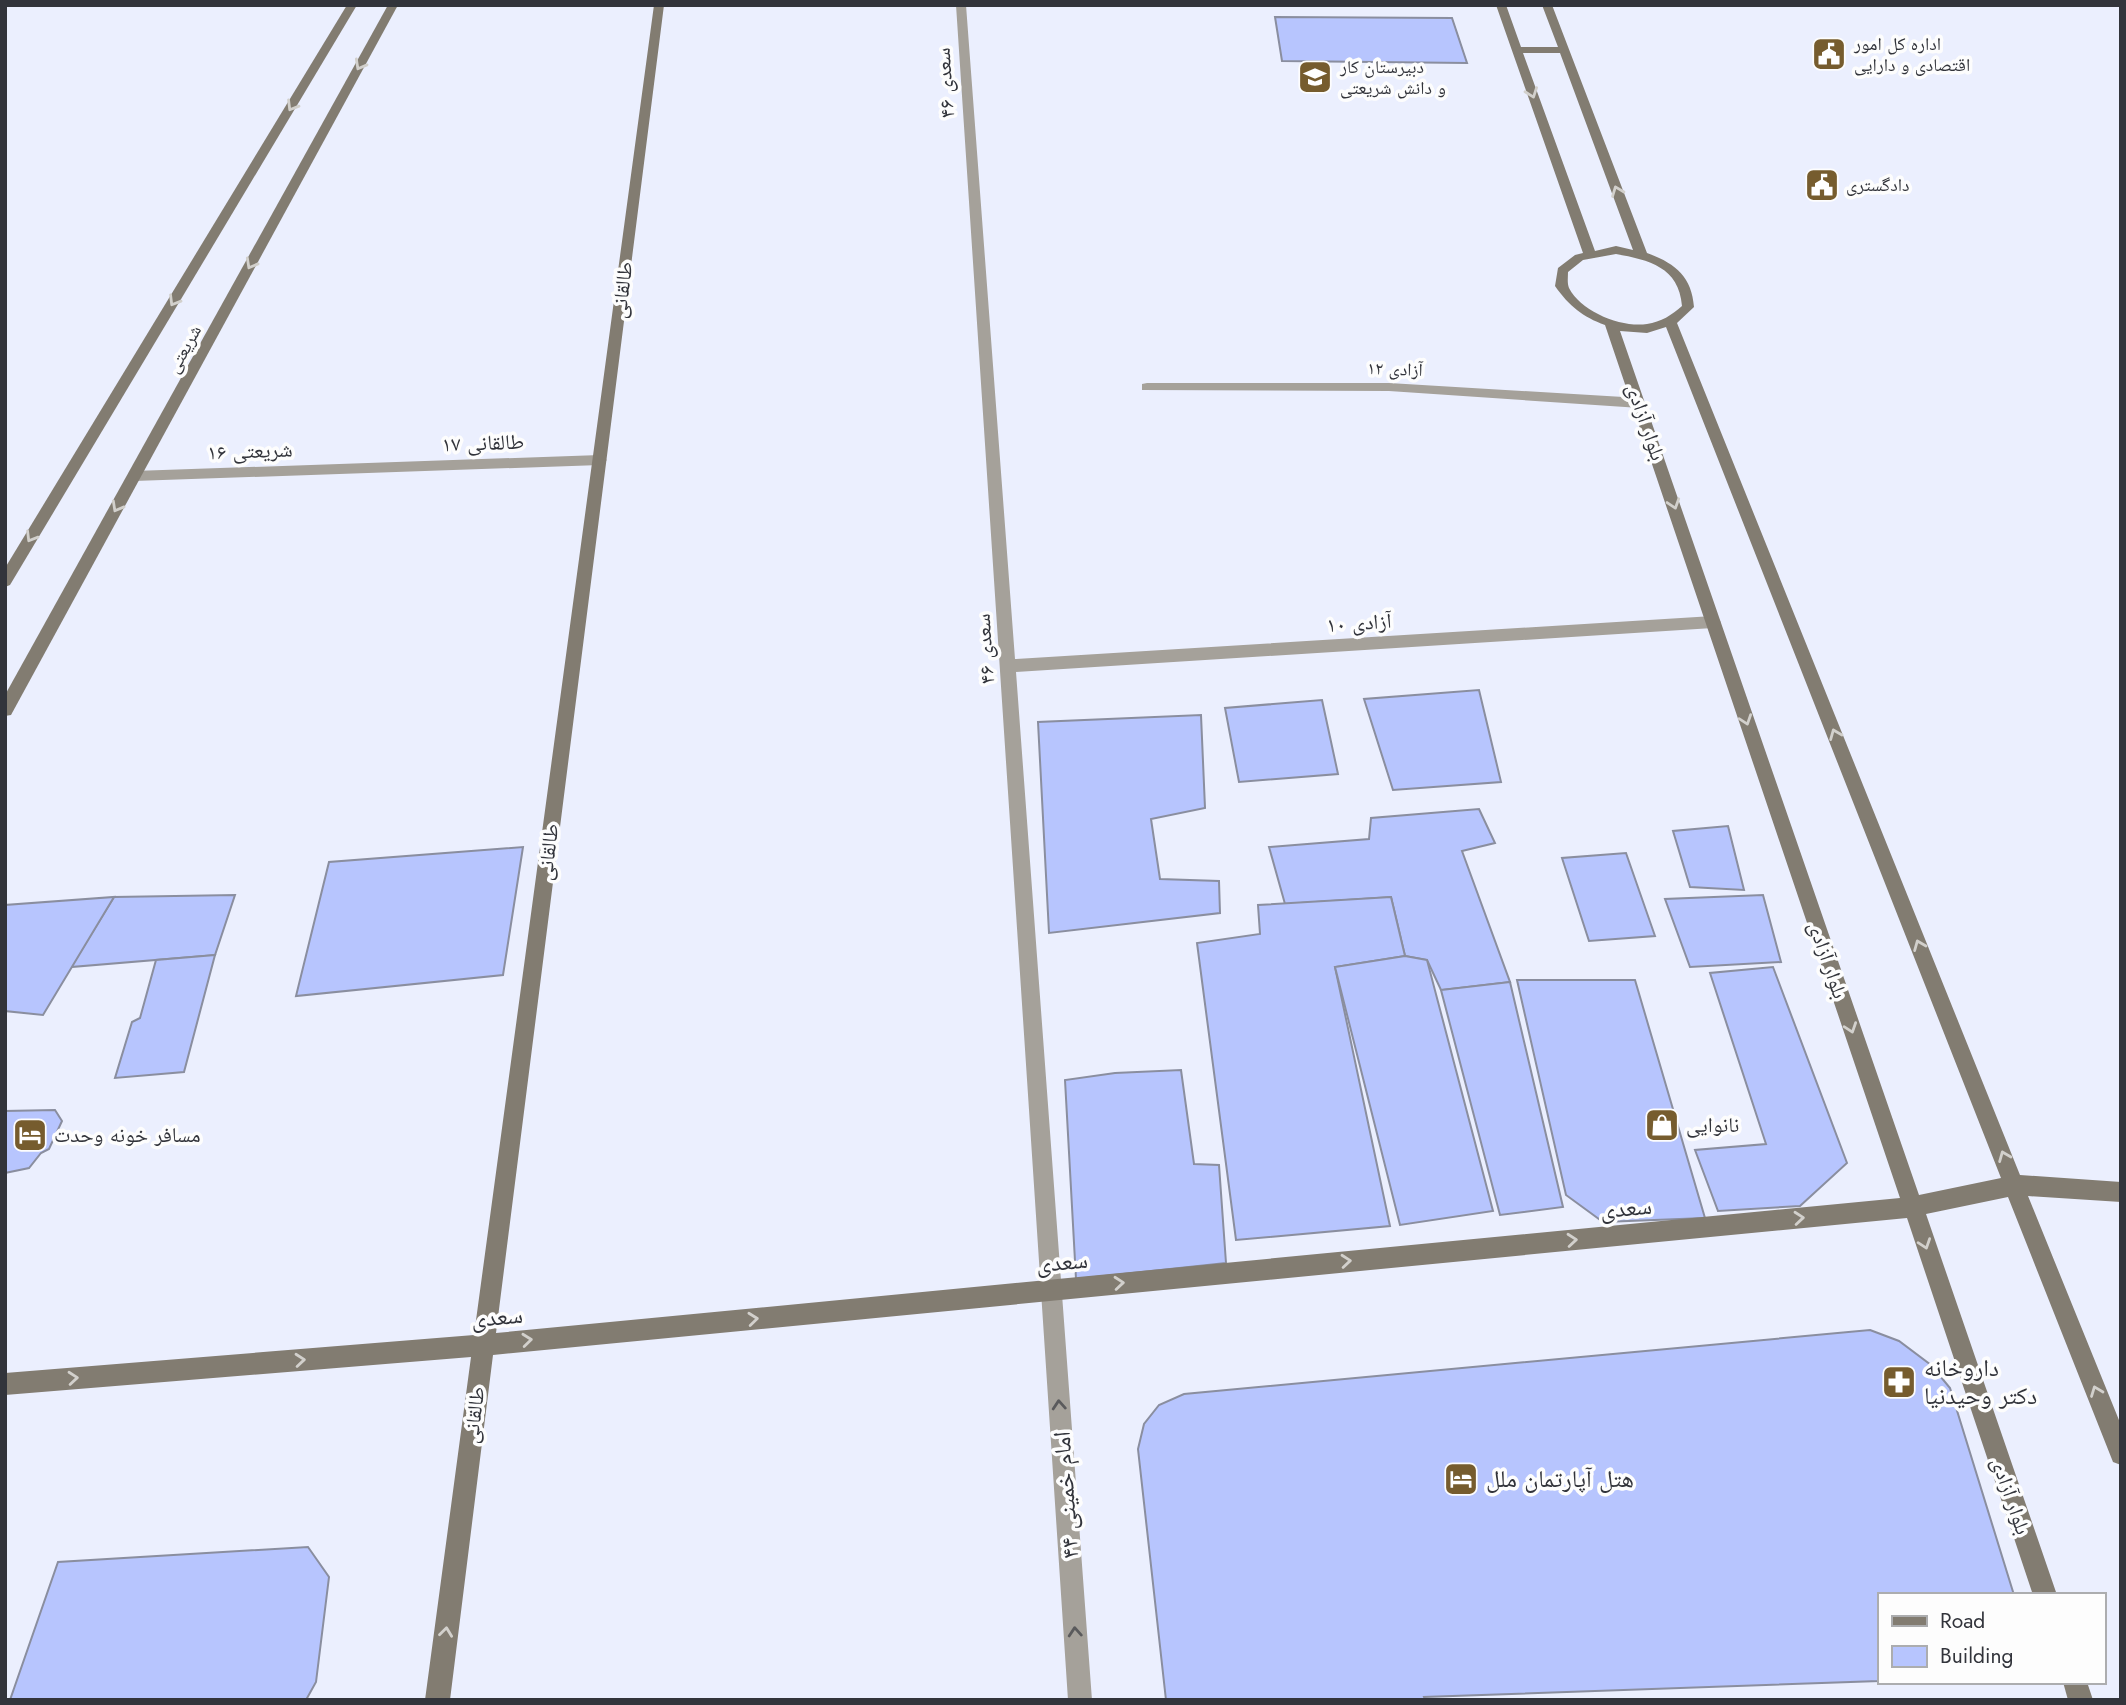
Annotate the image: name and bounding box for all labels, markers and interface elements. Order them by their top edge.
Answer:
place label: اداره کل امور اقتصادی و دارایی [1853,31,1970,78]
public building icon: اداره کل امور اقتصادی و دارایی [1810,35,1848,73]
street label: سعدی ۴۶ [928,47,962,119]
place label: دبیرستان کار و دانش شریعتی [1339,54,1446,101]
one-way arrow [355,58,368,70]
school or university icon: دبیرستان کار و دانش شریعتی [1296,58,1334,96]
one-way arrow [1524,86,1538,98]
one-way arrow [287,98,300,111]
public building icon: دادگستری [1803,166,1841,204]
place label: دادگستری [1846,172,1909,198]
one-way arrow [1611,185,1625,197]
one-way arrow [246,257,259,270]
street label: طالقانی [604,260,640,320]
one-way arrow [170,293,183,306]
street label: شریعتی [160,320,208,378]
street label: آزادی ۱۲ [1367,355,1424,383]
street label: بلوار آزادی [1619,379,1673,465]
street label: طالقانی ۱۷ [441,427,525,459]
street label: شریعتی ۱۶ [207,435,293,467]
one-way arrow [1666,498,1680,510]
one-way arrow [112,499,125,512]
one-way arrow [27,530,40,543]
street label: آزادی ۱۰ [1326,606,1393,640]
street label: سعدی ۴۶ [968,613,1002,685]
one-way arrow [1738,713,1752,726]
one-way arrow [1829,728,1843,740]
street label: طالقانی [530,822,566,882]
street label: بلوار آزادی [1801,917,1855,1003]
one-way arrow [1914,939,1928,951]
one-way arrow [1843,1022,1857,1034]
shop icon: نانوایی [1643,1106,1681,1144]
place label: نانوایی [1686,1110,1739,1140]
hotel icon: مسافر خونه وحدت [11,1116,49,1154]
place label: مسافر خونه وحدت [54,1120,201,1150]
one-way arrow [1998,1151,2012,1163]
street label: سعدی [1599,1188,1653,1227]
one-way arrow [1794,1211,1805,1226]
one-way arrow [1567,1233,1578,1248]
one-way arrow [1917,1237,1931,1249]
street label: سعدی [1035,1242,1089,1281]
one-way arrow [1340,1254,1352,1269]
one-way arrow [1114,1276,1125,1291]
street label: سعدی [470,1297,524,1336]
one-way arrow [747,1311,759,1326]
one-way arrow [521,1333,532,1348]
place label: داروخانه دکتر وحیدنیا [1924,1350,2037,1413]
one-way arrow [295,1353,306,1368]
pharmacy icon: داروخانه دکتر وحیدنیا [1880,1363,1918,1401]
one-way arrow [68,1371,79,1386]
street label: طالقانی [456,1385,492,1445]
one-way arrow [2090,1385,2104,1397]
one-way arrow [1052,1399,1067,1410]
street label: امام خمینی ۴۴ [1044,1430,1087,1560]
street label: بلوار آزادی [1984,1453,2038,1539]
hotel icon: هتل آپارتمان ملل [1442,1460,1480,1498]
place label: هتل آپارتمان ملل [1486,1461,1634,1496]
legend [1878,1593,2105,1684]
text: Road [1940,1606,1985,1636]
one-way arrow [439,1626,454,1638]
one-way arrow [1068,1626,1083,1637]
text: Building [1940,1641,2013,1671]

